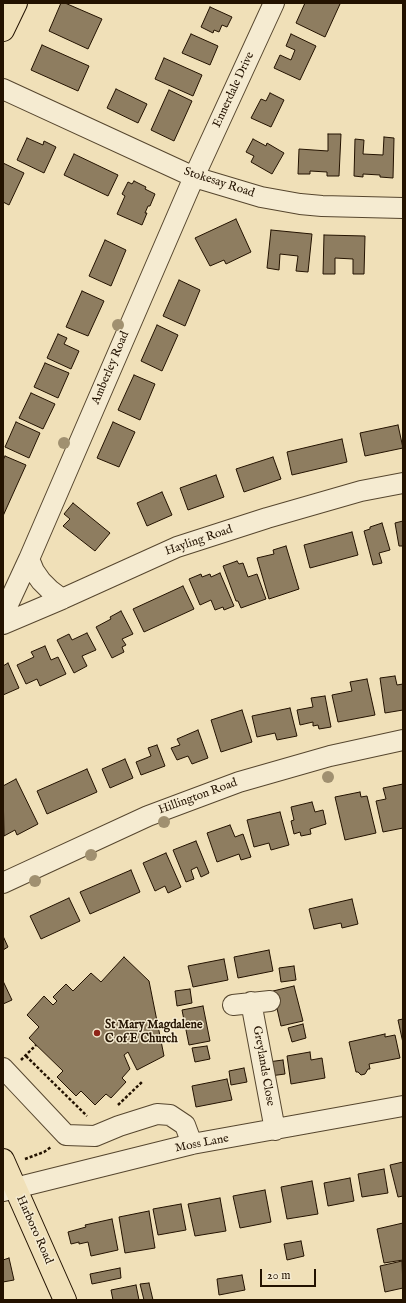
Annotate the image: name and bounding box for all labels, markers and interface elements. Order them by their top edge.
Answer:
street label: Ennerdale Drive [210,50,258,130]
street label: Stokesay Road [182,165,256,201]
street label: Amberley Road [89,329,133,407]
street label: Hayling Road [163,523,235,559]
street label: Hillington Road [157,776,239,818]
place label: St Mary Magdalene C of E Church [105,1019,202,1047]
street label: Greylands Close [249,1025,277,1107]
marker: St Mary Magdalene C of E Church [92,1028,102,1038]
street label: Moss Lane [174,1132,230,1156]
street label: Harboro Road [13,1194,55,1266]
scale bar [262,1261,318,1287]
text: 20 m [267,1268,290,1283]

